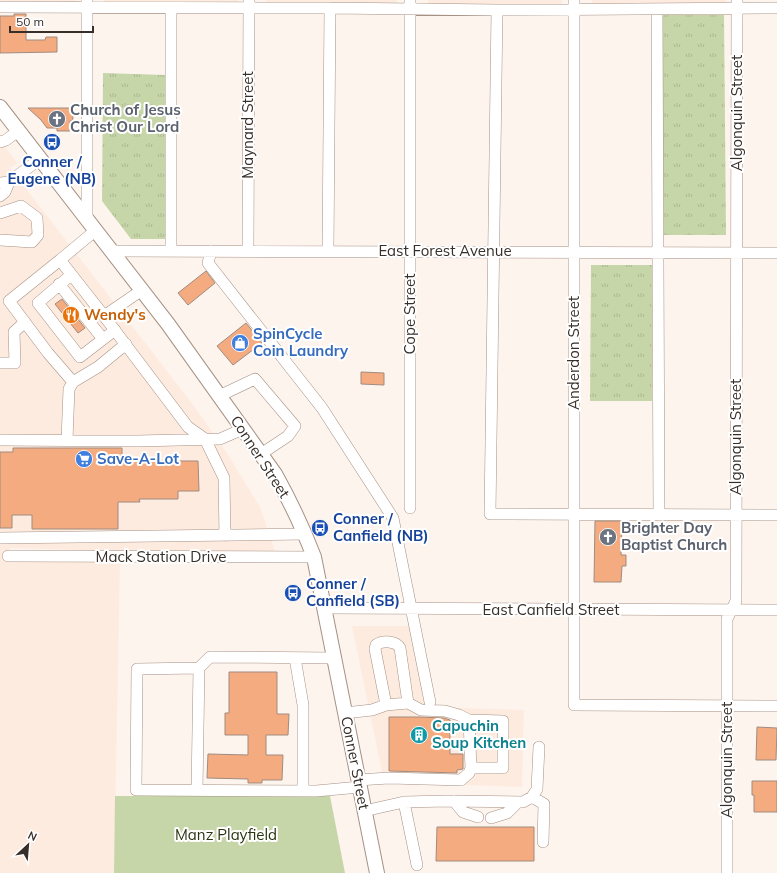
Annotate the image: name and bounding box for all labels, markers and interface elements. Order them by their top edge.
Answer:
scale bar [10,8,93,34]
text: 50 m [16,14,44,29]
street label: Algonquin Street [727,55,746,171]
street label: Maynard Street [238,71,257,179]
place label: Church of Jesus Christ Our Lord [70,100,181,136]
church icon: Church of Jesus Christ Our Lord [47,109,67,129]
bus stop icon: Conner / Eugene (NB) [42,132,62,152]
place label: Conner / Eugene (NB) [7,152,97,188]
street label: East Forest Avenue [378,241,512,260]
street label: Cope Street [400,274,419,354]
street label: Anderdon Street [564,296,583,410]
restaurant icon: Wendy's [61,305,81,325]
place label: Wendy's [84,305,146,324]
place label: SpinCycle Coin Laundry [253,324,349,360]
shop icon: SpinCycle Coin Laundry [230,333,250,353]
street label: Algonquin Street [726,379,745,495]
street label: Conner Street [227,412,294,502]
supermarket icon: Save-A-Lot [74,449,94,469]
place label: Save-A-Lot [97,449,179,468]
place label: Conner / Canfield (NB) [333,509,429,545]
bus stop icon: Conner / Canfield (NB) [310,518,330,538]
place label: Brighter Day Baptist Church [621,518,727,554]
church icon: Brighter Day Baptist Church [598,527,618,547]
street label: Mack Station Drive [96,547,226,566]
place label: Conner / Canfield (SB) [306,574,400,610]
bus stop icon: Conner / Canfield (SB) [283,583,303,603]
street label: East Canfield Street [483,600,619,619]
street label: Algonquin Street [717,702,736,818]
street label: Conner Street [337,715,374,811]
place label: Capuchin Soup Kitchen [432,716,526,752]
building icon: Capuchin Soup Kitchen [409,725,429,745]
north arrow [8,825,48,865]
park label: Manz Playfield [175,825,277,844]
text: N [26,828,39,844]

